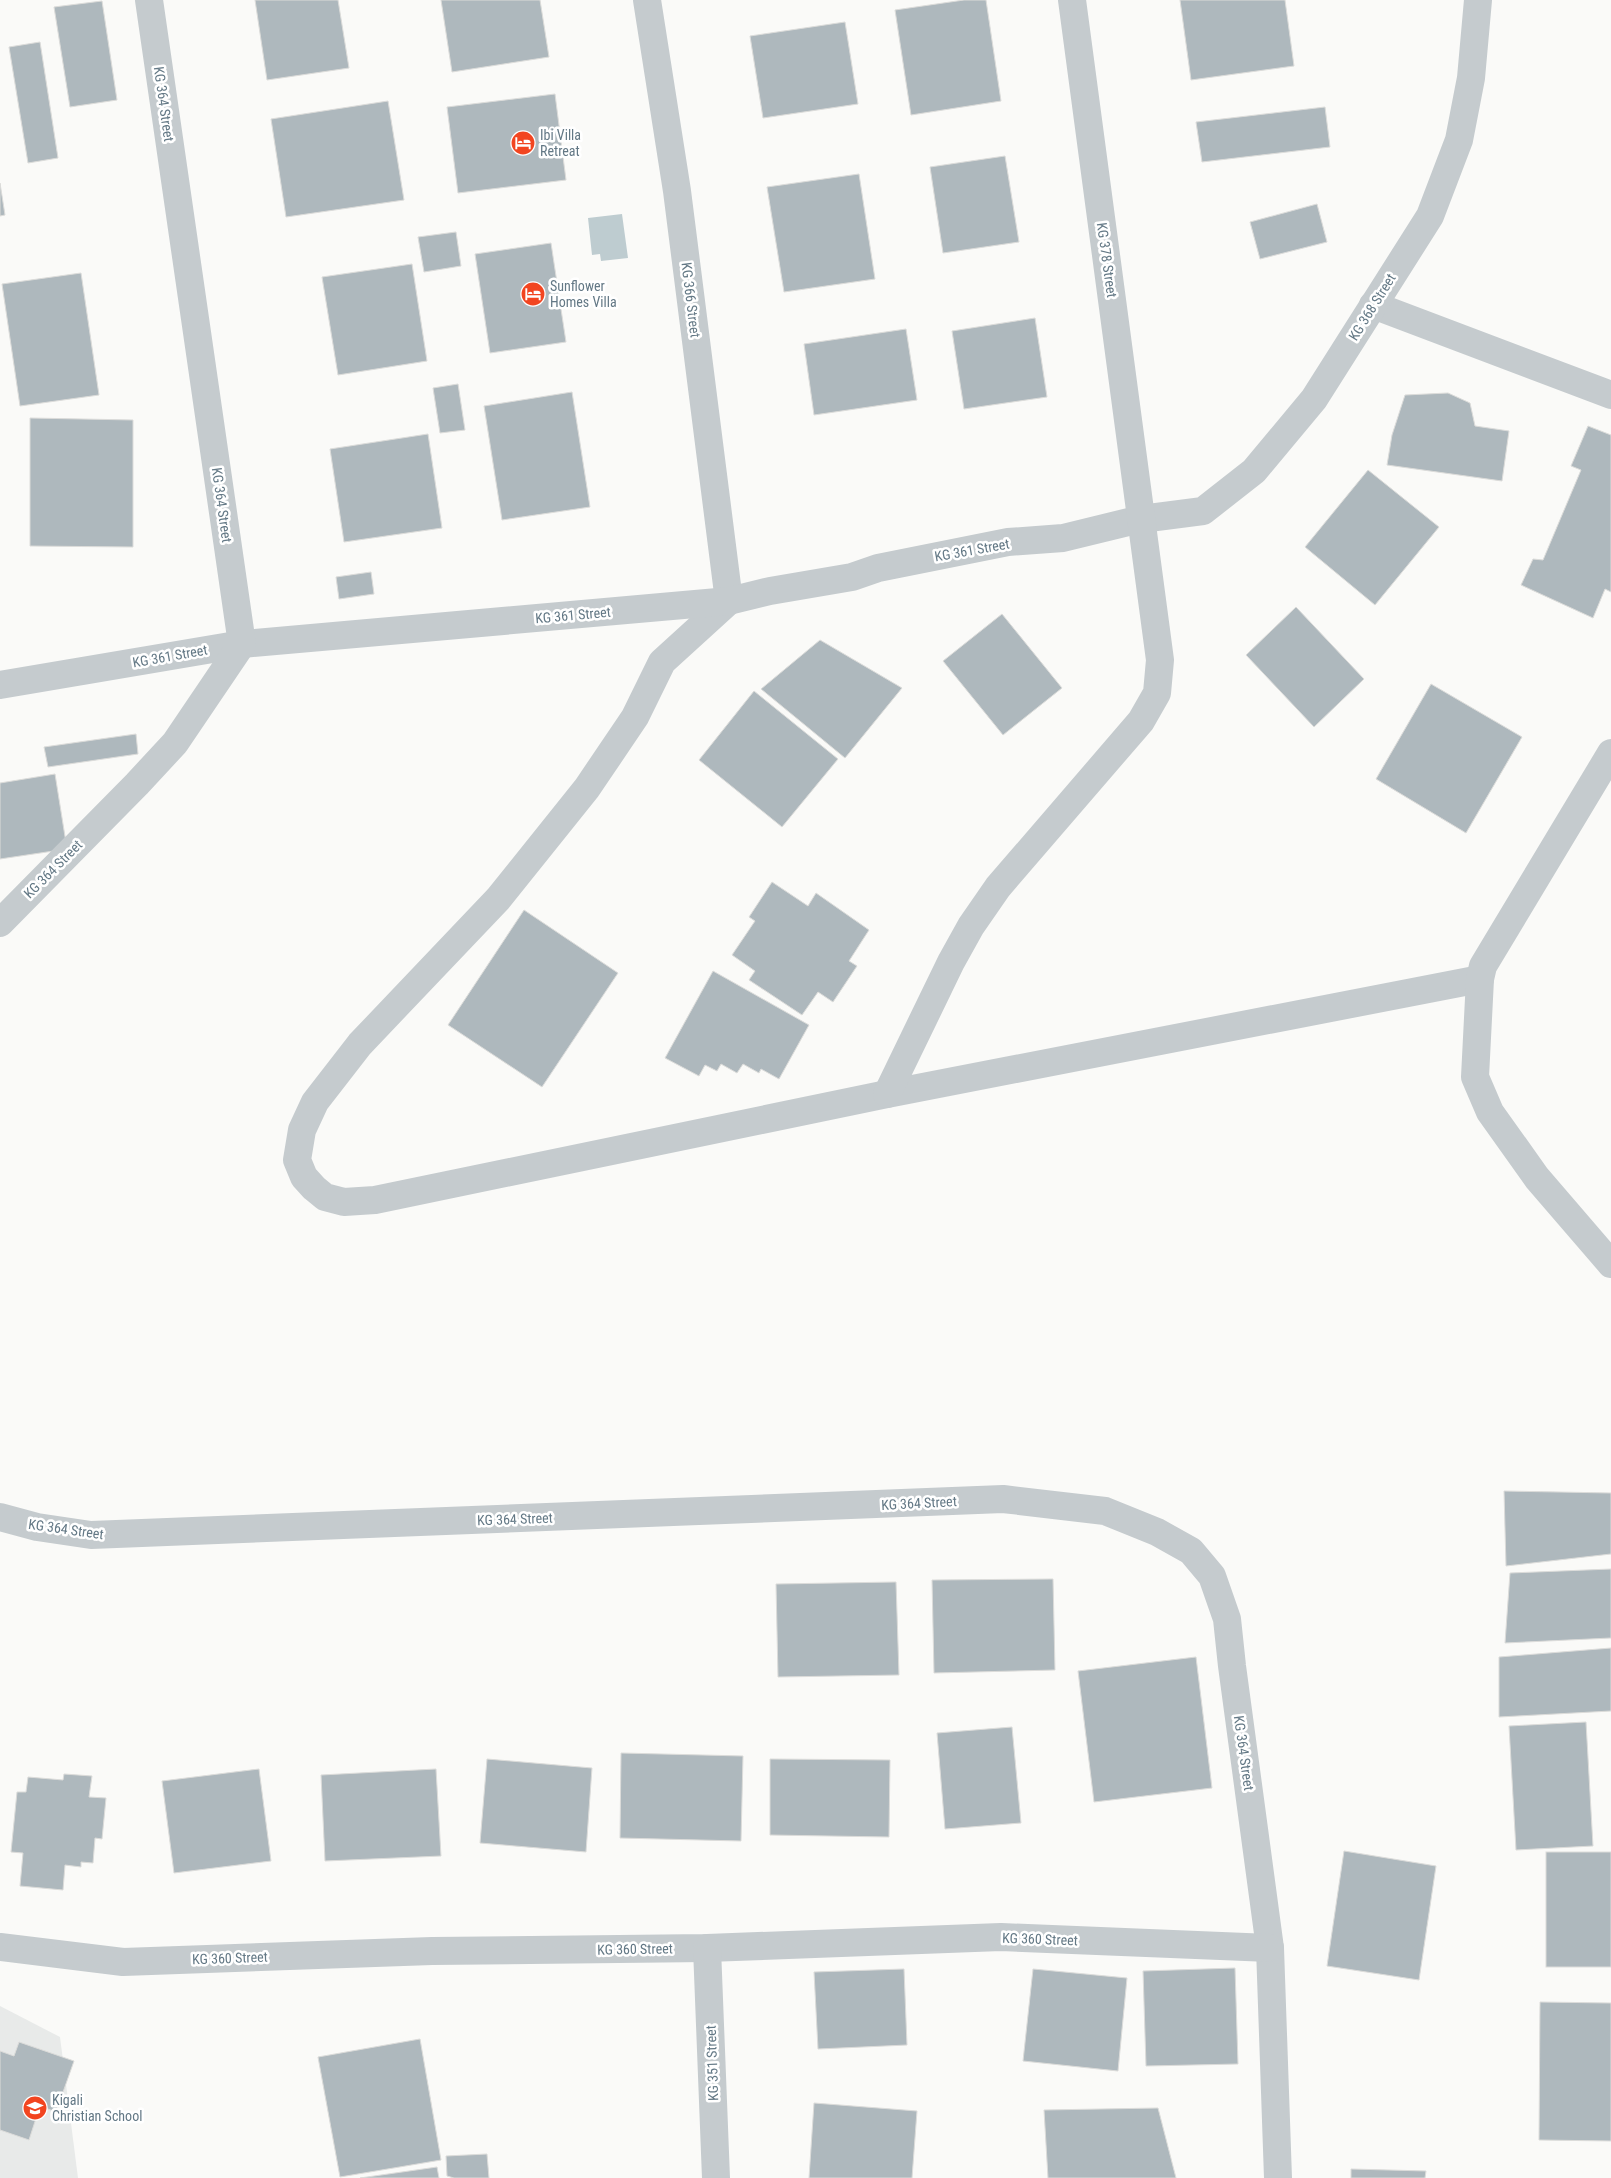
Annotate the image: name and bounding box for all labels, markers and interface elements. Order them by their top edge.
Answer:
street label: KG 364 Street [151,65,177,143]
place label: Ibi Villa Retreat [540,127,581,159]
hotel icon: Ibi Villa Retreat [510,130,536,156]
street label: KG 378 Street [1094,221,1120,299]
street label: KG 366 Street [678,261,704,339]
street label: KG 368 Street [1345,271,1399,343]
place label: Sunflower Homes Villa [550,278,617,310]
hotel icon: Sunflower Homes Villa [520,281,546,307]
street label: KG 364 Street [209,466,235,544]
street label: KG 361 Street [933,536,1011,564]
street label: KG 361 Street [535,604,611,626]
street label: KG 361 Street [131,642,209,670]
street label: KG 364 Street [21,837,85,901]
street label: KG 364 Street [881,1493,957,1513]
street label: KG 364 Street [477,1510,553,1528]
street label: KG 364 Street [27,1516,105,1542]
street label: KG 364 Street [1231,1714,1257,1792]
street label: KG 360 Street [1002,1930,1078,1948]
street label: KG 360 Street [597,1940,673,1958]
street label: KG 360 Street [192,1949,268,1967]
street label: KG 351 Street [703,2025,721,2101]
place label: Kigali Christian School [52,2092,142,2124]
school or university icon: Kigali Christian School [22,2095,48,2121]

